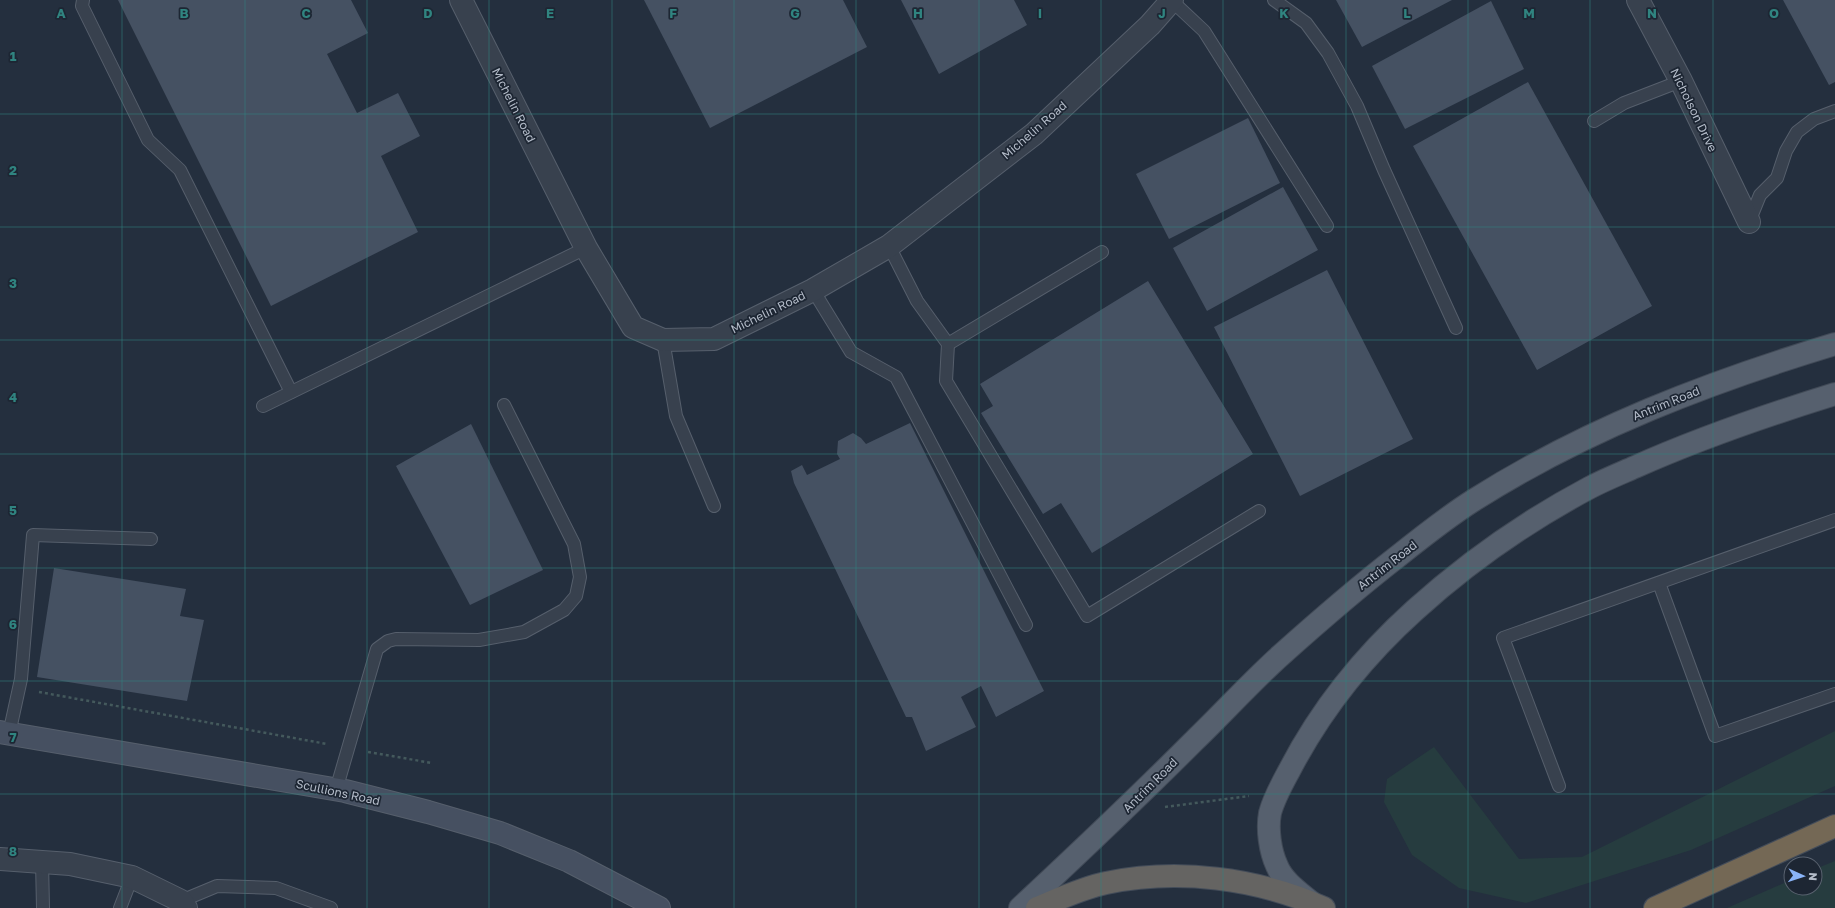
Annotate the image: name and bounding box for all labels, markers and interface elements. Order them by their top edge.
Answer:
text: A [56,5,66,21]
text: B [179,5,189,21]
text: C [301,5,311,21]
text: D [423,5,433,21]
text: E [546,5,554,21]
text: F [669,5,677,21]
text: G [790,5,800,21]
text: H [913,5,923,21]
text: I [1038,5,1042,21]
text: J [1158,5,1166,21]
text: K [1279,5,1289,21]
text: L [1403,5,1411,21]
text: M [1523,5,1535,21]
text: N [1647,5,1657,21]
text: O [1769,5,1779,21]
text: 1 [10,48,17,64]
street label: Michelin Road [489,65,539,145]
street label: Nicholson Drive [1667,66,1721,154]
street label: Michelin Road [998,98,1070,162]
text: 2 [9,162,17,178]
text: 3 [9,275,17,291]
street label: Michelin Road [728,287,808,337]
street label: Antrim Road [1630,383,1702,423]
text: 4 [9,389,17,405]
text: 5 [9,502,17,518]
street label: Antrim Road [1354,537,1420,593]
text: 6 [9,616,17,632]
text: 7 [9,729,17,745]
street label: Antrim Road [1120,755,1180,815]
street label: Scullions Road [295,776,381,808]
text: 8 [9,843,17,859]
north arrow [1783,856,1823,896]
text: N [1807,872,1820,881]

